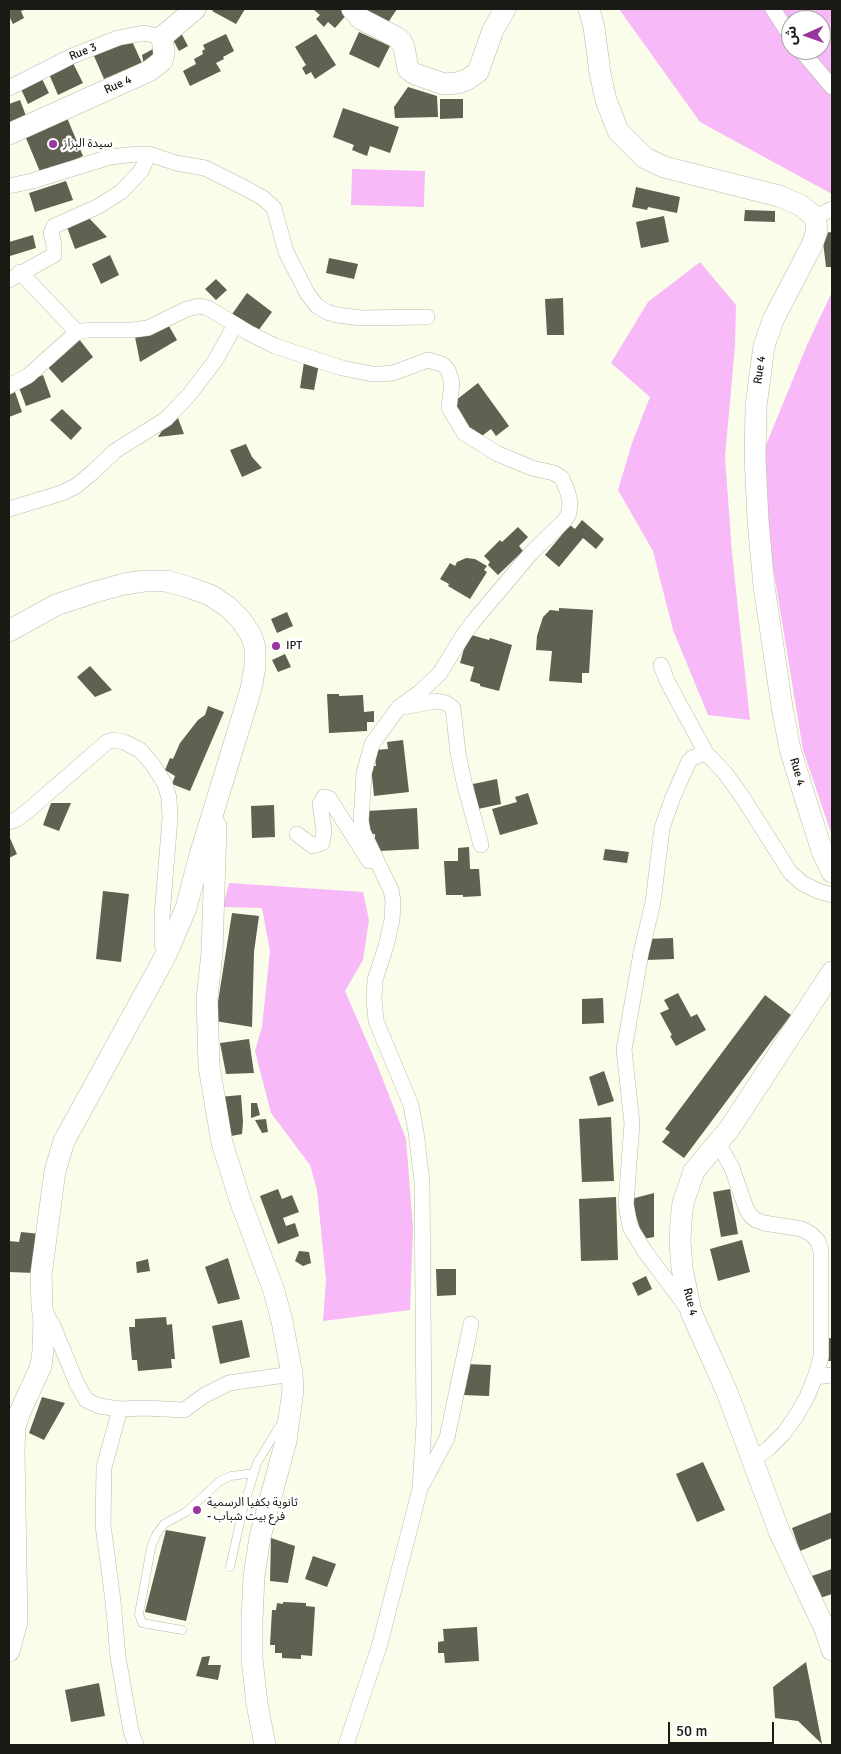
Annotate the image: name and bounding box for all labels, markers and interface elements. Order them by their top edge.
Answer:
north arrow [781,10,831,60]
text: ش [783,26,800,45]
street label: Rue 3 [67,40,99,64]
street label: Rue 4 [102,73,134,97]
place label: سيدة البزاز [63,137,113,151]
marker: سيدة البزاز [47,138,59,150]
street label: Rue 4 [751,355,769,385]
place label: IPT [286,639,302,653]
marker: IPT [270,640,282,652]
street label: Rue 4 [786,756,808,788]
street label: Rue 4 [680,1286,700,1318]
place label: ثانوية بكفيا الرسمية - فرع بيت شباب [207,1496,298,1524]
marker: ثانوية بكفيا الرسمية - فرع بيت شباب [191,1504,203,1516]
scale bar [671,1712,777,1744]
text: 50 m [676,1722,707,1740]

